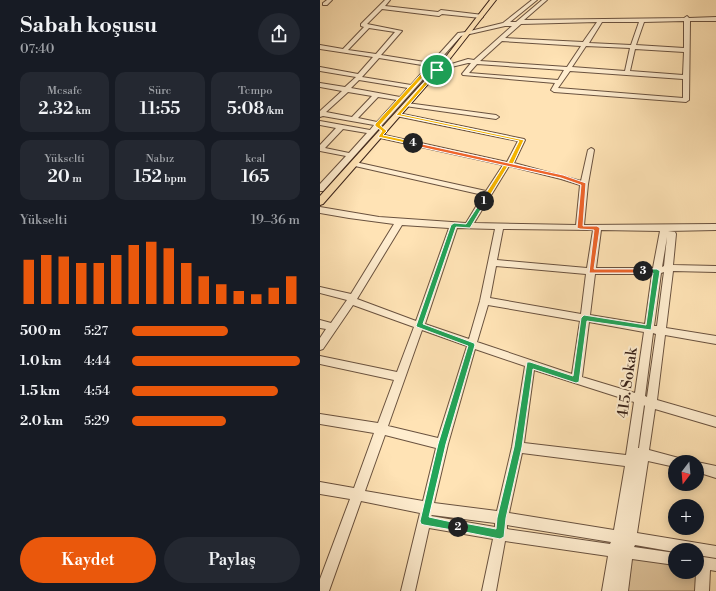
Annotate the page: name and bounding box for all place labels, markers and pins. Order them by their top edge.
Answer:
pin [420,53,454,87]
pin: 4 [403,133,423,153]
pin: 1 [474,191,494,211]
pin: 3 [633,261,653,281]
pin: 2 [448,517,468,537]

